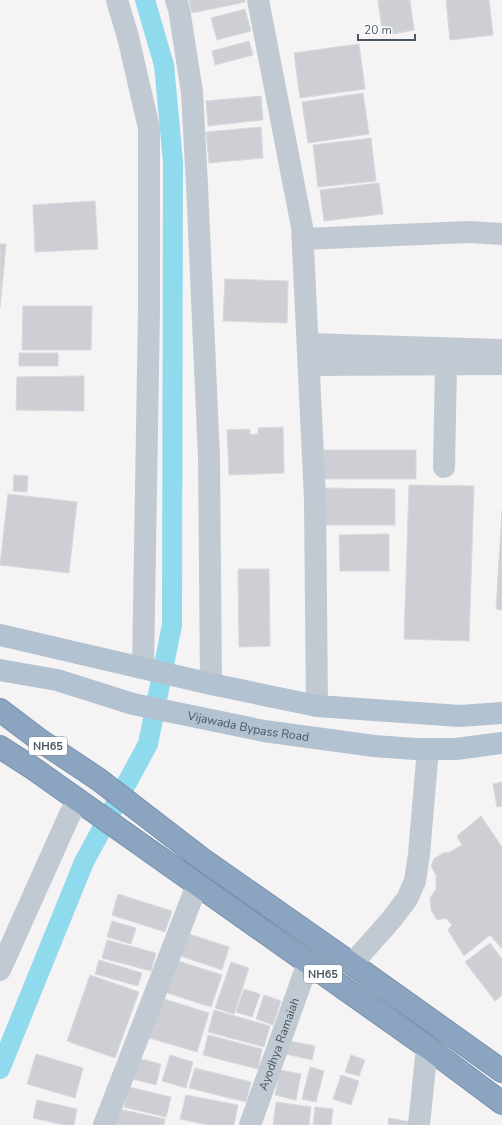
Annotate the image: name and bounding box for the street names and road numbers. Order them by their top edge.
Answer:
street label: Vijawada Bypass Road [185,707,310,745]
road number: NH65 [29,737,67,755]
road number: NH65 [304,965,342,983]
street label: Ayodhya Ramaiah [255,995,303,1093]

